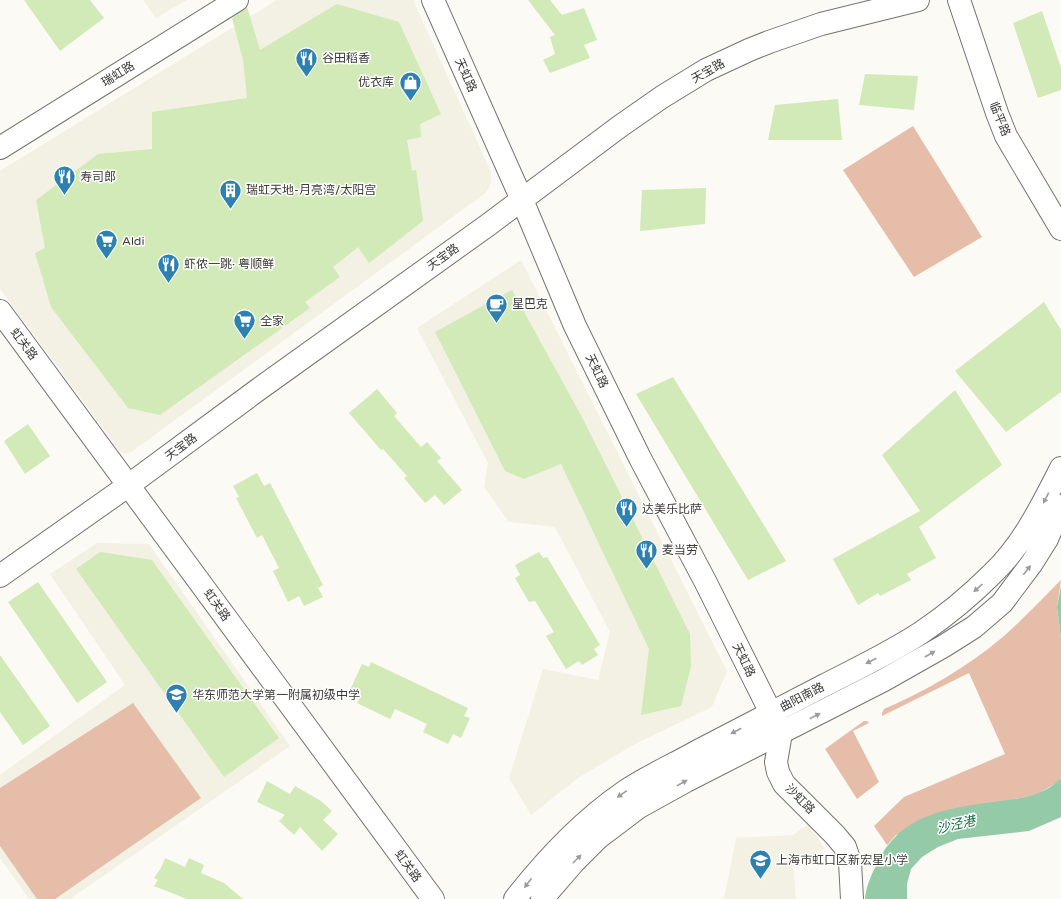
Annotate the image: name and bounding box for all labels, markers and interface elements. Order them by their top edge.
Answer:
restaurant icon: 谷田稻香 [293,45,319,78]
place label: 谷田稻香 [322,51,370,65]
street label: 天虹路 [452,56,480,94]
street label: 天宝路 [689,56,727,86]
street label: 瑞虹路 [99,59,137,89]
shop icon: 优衣库 [397,69,423,102]
place label: 优衣库 [358,75,394,89]
street label: 临平路 [987,100,1013,138]
restaurant icon: 寿司郎 [52,164,78,197]
place label: 寿司郎 [80,170,116,184]
building icon: 瑞虹天地-月亮湾/太阳宫 [217,177,243,210]
place label: 瑞虹天地-月亮湾/太阳宫 [246,183,376,197]
supermarket icon: Aldi [93,228,119,261]
place label: Aldi [122,234,144,248]
street label: 天宝路 [424,241,462,273]
restaurant icon: 虾侬一跳· 粤顺鲜 [156,251,182,284]
place label: 虾侬一跳· 粤顺鲜 [184,257,274,271]
cafe icon: 星巴克 [484,291,510,324]
place label: 星巴克 [512,297,548,311]
supermarket icon: 全家 [231,308,257,341]
place label: 全家 [260,314,284,328]
street label: 虹关路 [8,325,40,363]
street label: 天虹路 [583,352,611,390]
street label: 天宝路 [162,431,200,463]
one-way arrow [1043,492,1049,503]
restaurant icon: 达美乐比萨 [614,496,640,529]
place label: 达美乐比萨 [642,502,702,516]
restaurant icon: 麦当劳 [634,537,660,570]
place label: 麦当劳 [662,543,698,557]
one-way arrow [1023,565,1031,576]
one-way arrow [972,583,983,592]
street label: 虹关路 [201,586,233,624]
street label: 天虹路 [730,641,758,679]
one-way arrow [924,651,936,658]
one-way arrow [865,658,877,664]
street label: 曲阳南路 [777,680,827,714]
school or university icon: 华东师范大学第一附属初级中学 [163,682,189,715]
place label: 华东师范大学第一附属初级中学 [192,688,360,702]
one-way arrow [810,712,821,719]
one-way arrow [730,728,741,735]
one-way arrow [676,780,687,787]
street label: 沙虹路 [782,781,818,817]
one-way arrow [616,790,627,798]
water label: 沙泾港 [935,812,979,837]
street label: 虹关路 [392,847,424,885]
school or university icon: 上海市虹口区新宏星小学 [748,847,774,880]
place label: 上海市虹口区新宏星小学 [776,853,908,867]
one-way arrow [572,854,582,864]
one-way arrow [524,878,532,888]

